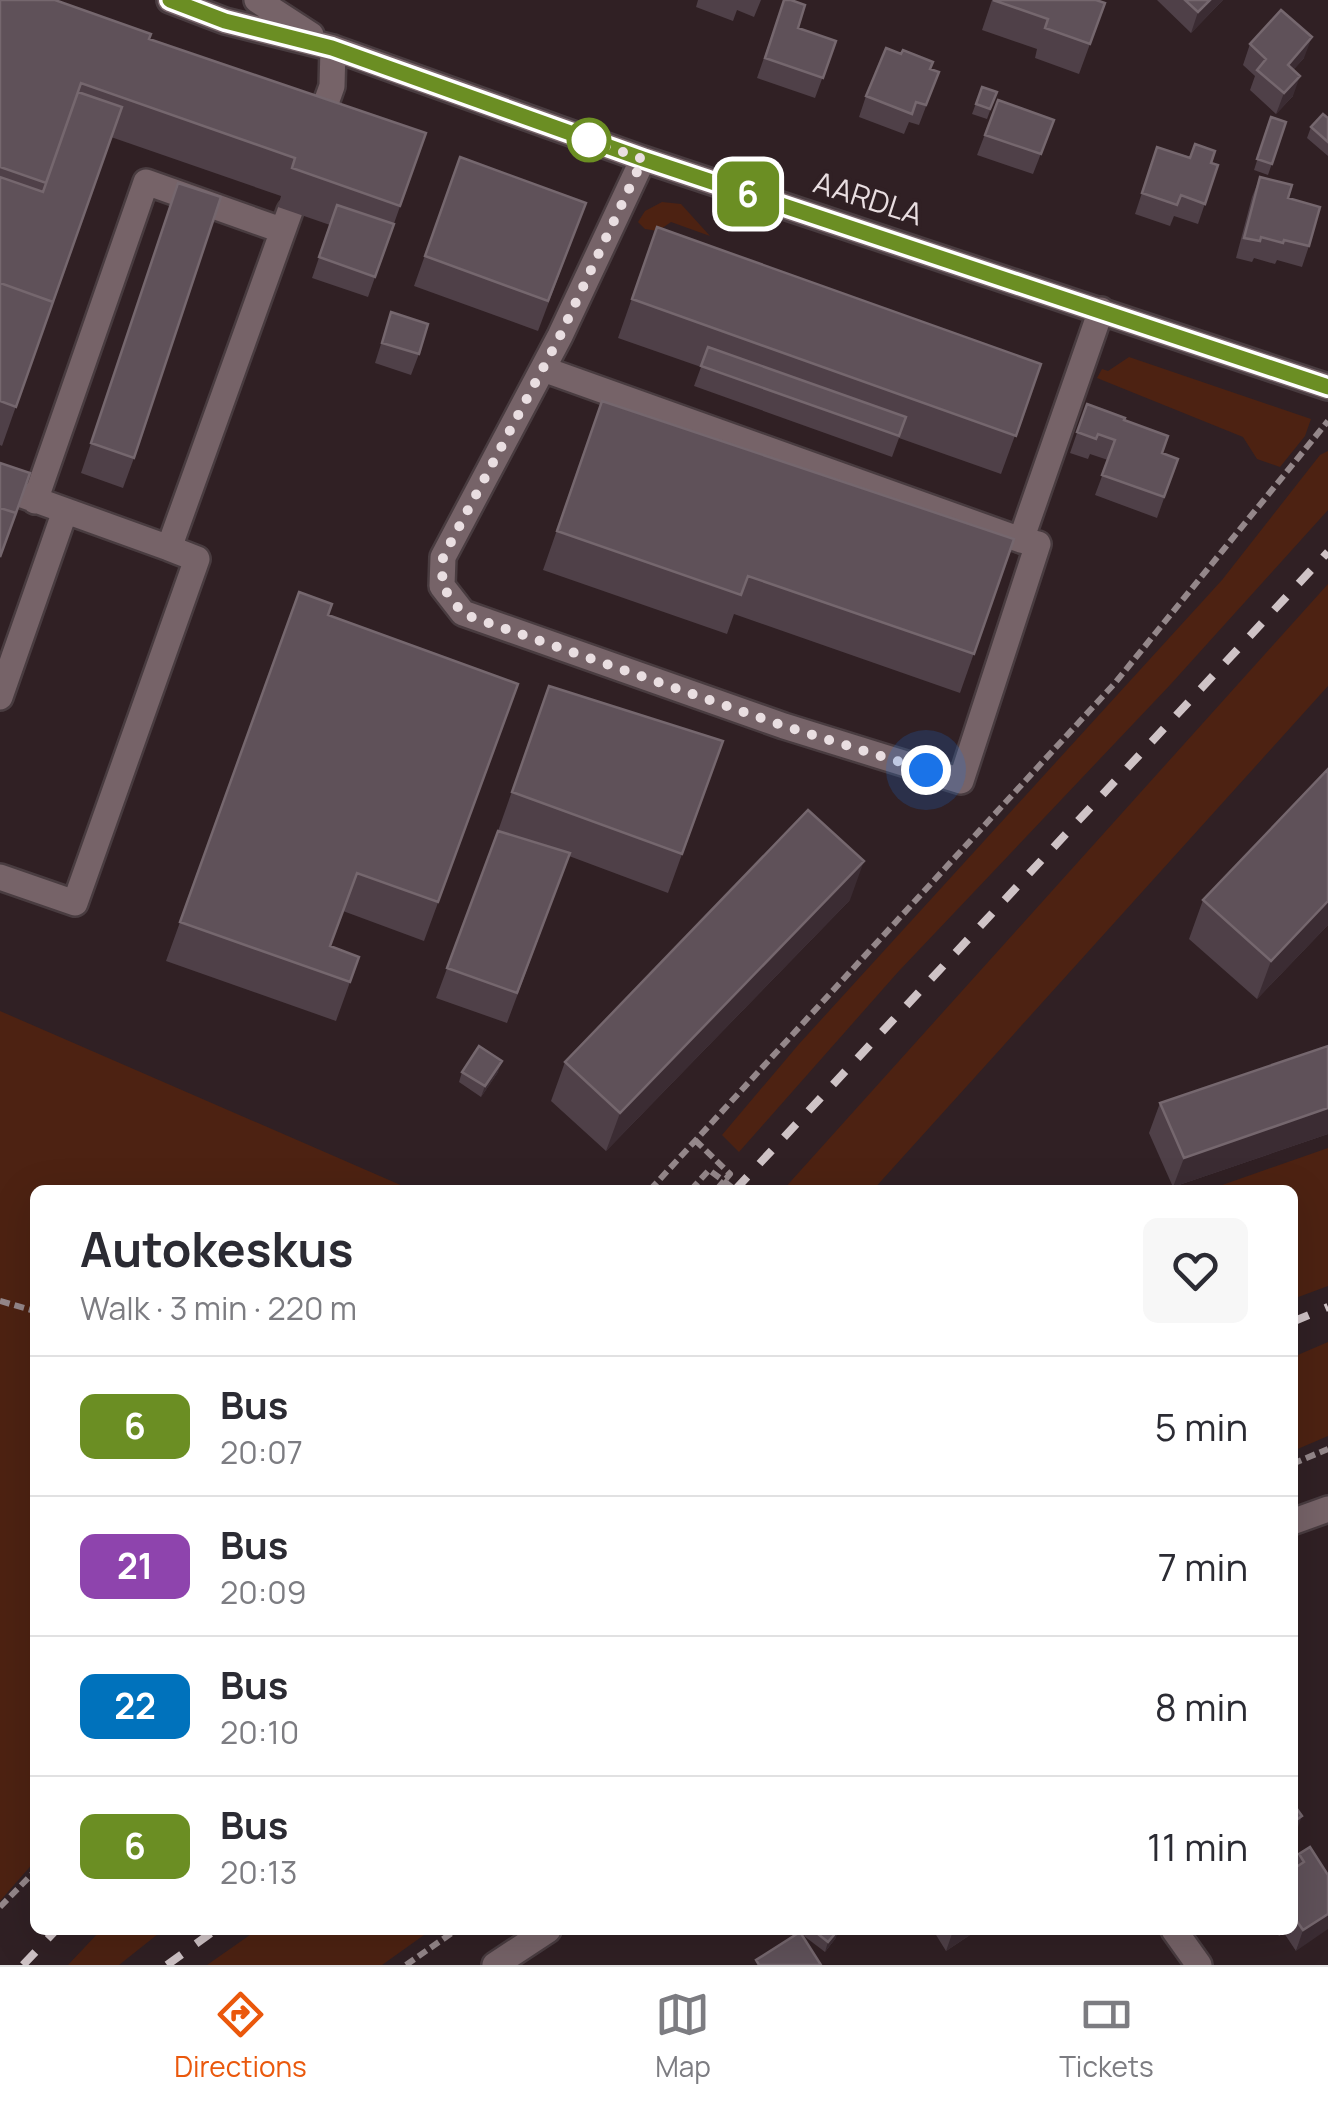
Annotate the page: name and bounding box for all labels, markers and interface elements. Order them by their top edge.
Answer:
unlabelled marker [568,119,610,161]
street label: AARDLA [809,161,928,234]
line badge: 6 [716,162,780,226]
text: 6 [737,170,759,218]
your location [901,745,951,795]
text: Autokeskus [80,1216,353,1281]
button: heart [1143,1218,1248,1323]
text: Walk · 3 min · 220 m [80,1286,357,1330]
text: Bus [220,1378,288,1430]
text: 5 min [1155,1400,1248,1452]
text: 6 [124,1402,146,1450]
text: 20:07 [220,1430,303,1474]
text: Bus [220,1518,288,1570]
text: 7 min [1158,1540,1248,1592]
text: 21 [117,1542,153,1590]
text: 20:09 [220,1570,307,1614]
text: Bus [220,1658,288,1710]
text: 8 min [1155,1680,1248,1732]
text: 22 [114,1682,156,1730]
text: 20:10 [220,1710,299,1754]
text: Bus [220,1798,288,1850]
text: 11 min [1147,1820,1248,1872]
text: 6 [124,1822,146,1870]
text: 20:13 [220,1850,298,1894]
tab: Directions [174,1987,307,2085]
tab: Map [655,1987,711,2085]
tab: Tickets [1059,1987,1154,2085]

